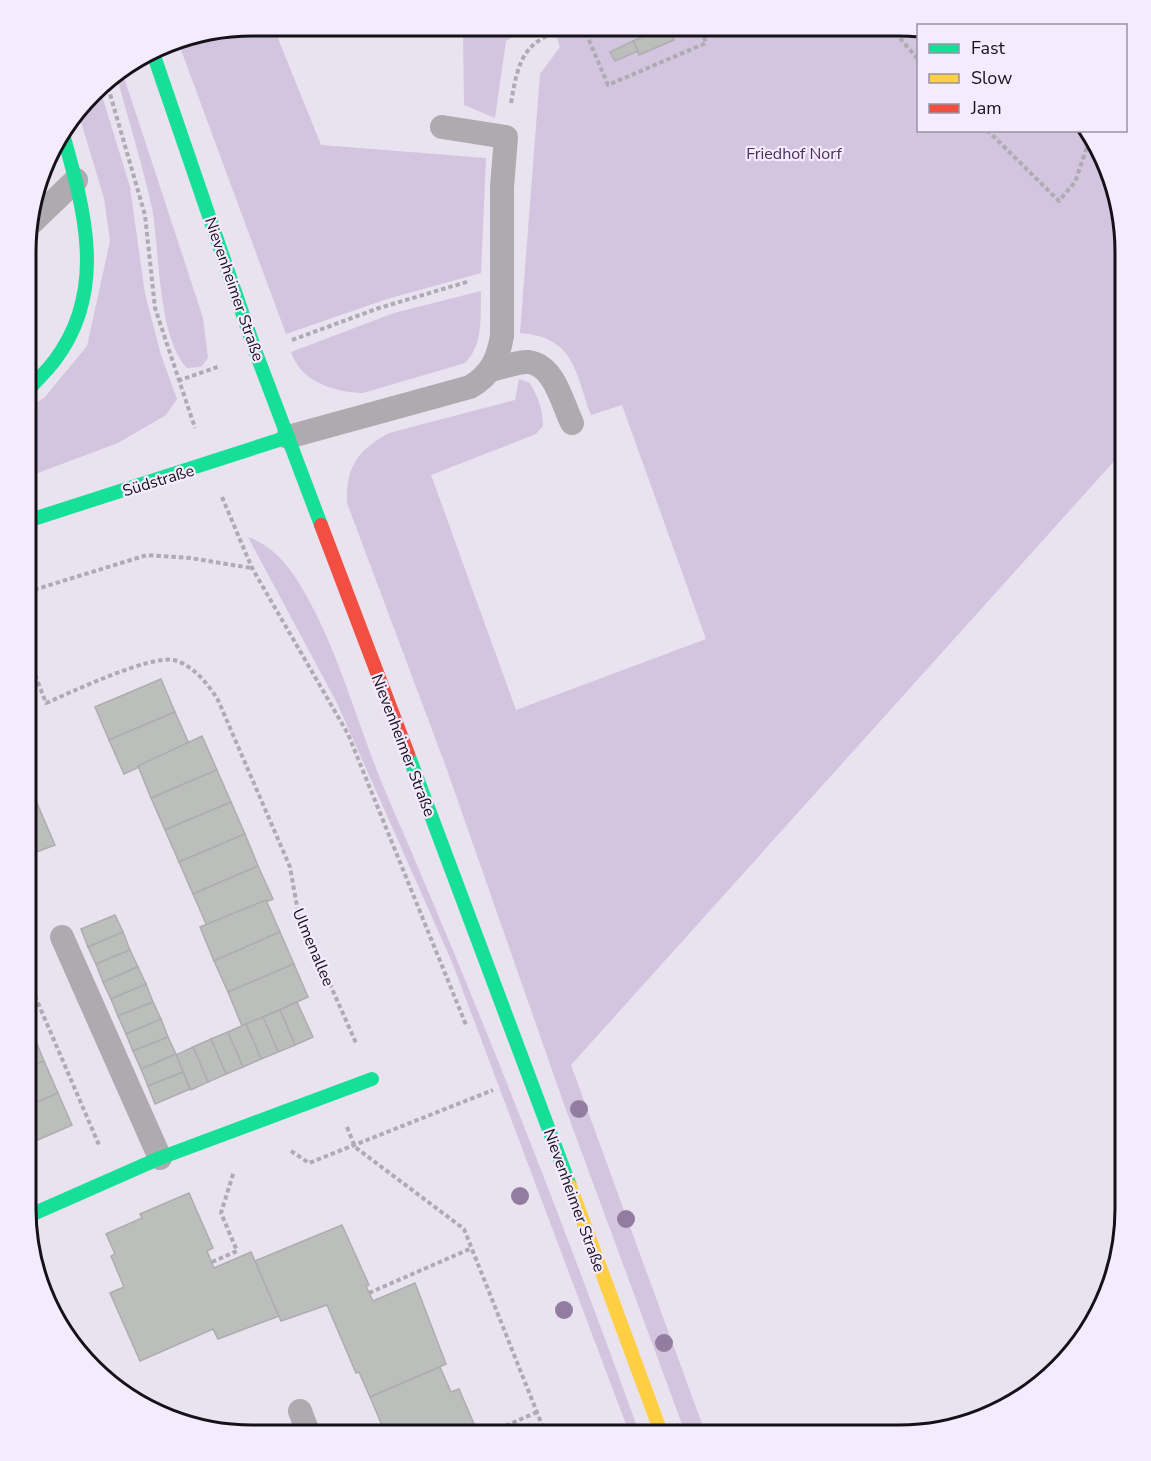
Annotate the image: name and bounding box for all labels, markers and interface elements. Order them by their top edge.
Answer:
legend [917,24,1127,132]
text: Fast [971,36,1006,60]
text: Slow [971,66,1012,90]
text: Jam [970,96,1002,120]
park label: Friedhof Norf [746,143,842,165]
street label: Nievenheimer Straße [199,214,269,364]
street label: Südstraße [120,460,197,502]
street label: Nievenheimer Straße [366,671,440,820]
street label: Ulmenallee [287,905,339,990]
street label: Nievenheimer Straße [538,1126,610,1275]

